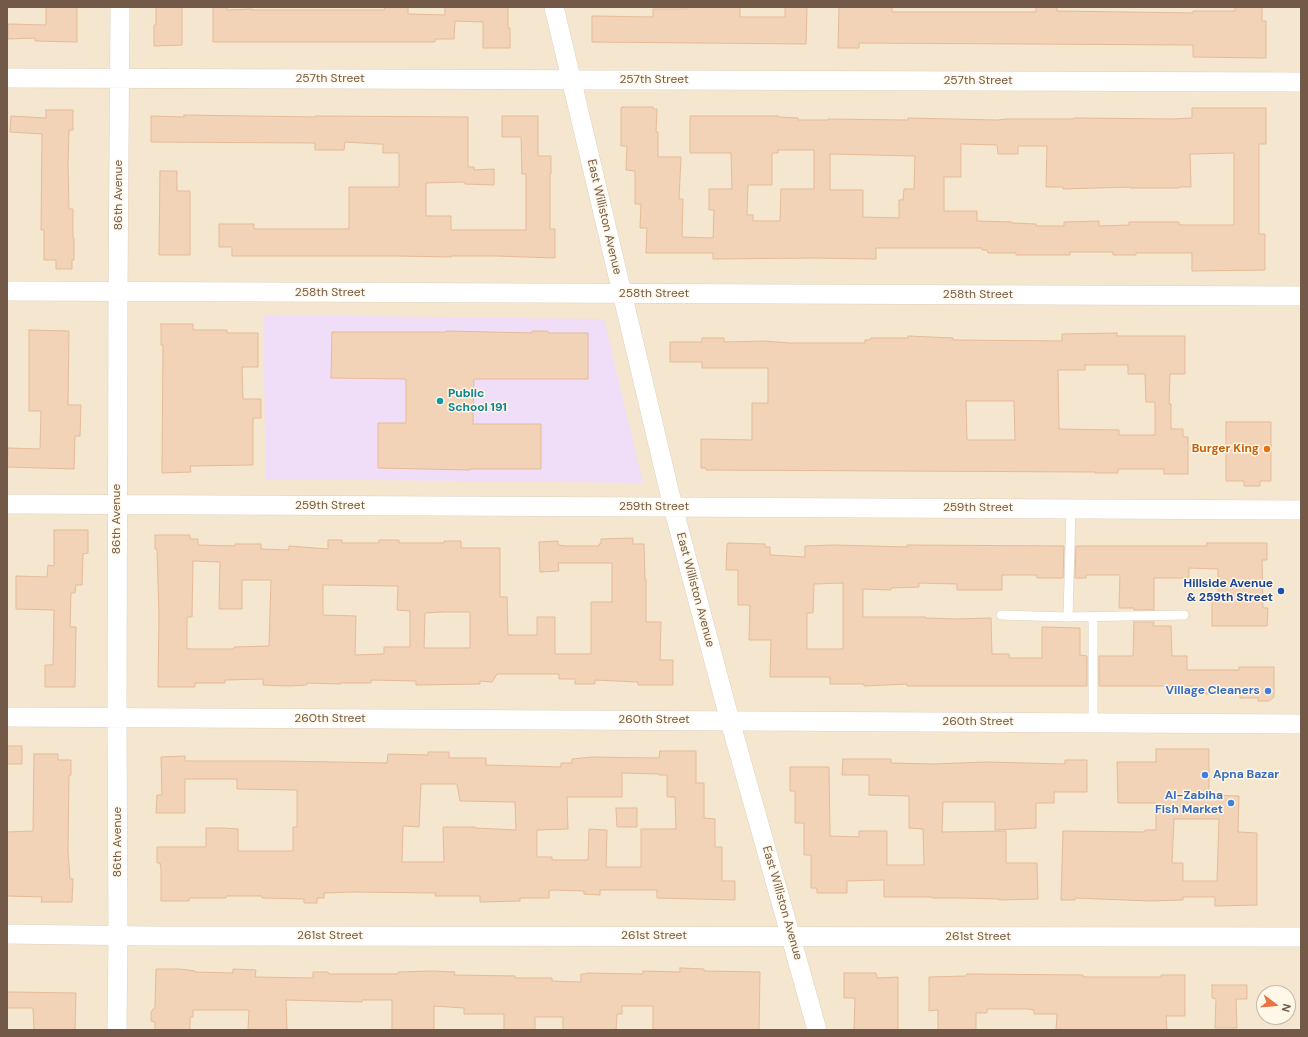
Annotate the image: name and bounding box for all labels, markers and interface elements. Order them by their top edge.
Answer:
street label: 257th Street [295,72,365,86]
street label: 257th Street [619,73,689,87]
street label: 257th Street [943,74,1013,88]
street label: East Williston Avenue [584,158,624,276]
street label: 86th Avenue [112,160,126,230]
street label: 258th Street [295,286,365,300]
street label: 258th Street [619,287,689,301]
street label: 258th Street [943,288,1013,302]
place label: Public School 191 [448,387,507,415]
marker: Public School 191 [435,396,445,406]
place label: Burger King [1192,442,1259,456]
marker: Burger King [1262,444,1272,454]
street label: 86th Avenue [110,484,124,554]
street label: 259th Street [295,499,365,513]
street label: 259th Street [619,500,689,514]
street label: 259th Street [943,501,1013,515]
street label: East Williston Avenue [673,531,717,649]
place label: Hillside Avenue & 259th Street [1184,577,1273,605]
marker: Hillside Avenue & 259th Street [1276,586,1286,596]
place label: Village Cleaners [1166,684,1260,698]
marker: Village Cleaners [1263,686,1273,696]
street label: 260th Street [294,712,366,726]
street label: 260th Street [618,713,690,727]
street label: 260th Street [942,715,1014,729]
place label: Apna Bazar [1213,768,1279,782]
marker: Apna Bazar [1200,770,1210,780]
place label: Al-Zabiha Fish Market [1155,789,1223,817]
marker: Al-Zabiha Fish Market [1226,798,1236,808]
street label: 86th Avenue [111,807,125,877]
street label: East Williston Avenue [759,844,805,962]
street label: 261st Street [297,929,363,943]
street label: 261st Street [621,929,687,943]
street label: 261st Street [945,930,1011,944]
north arrow [1256,985,1296,1025]
text: N [1279,1002,1294,1014]

